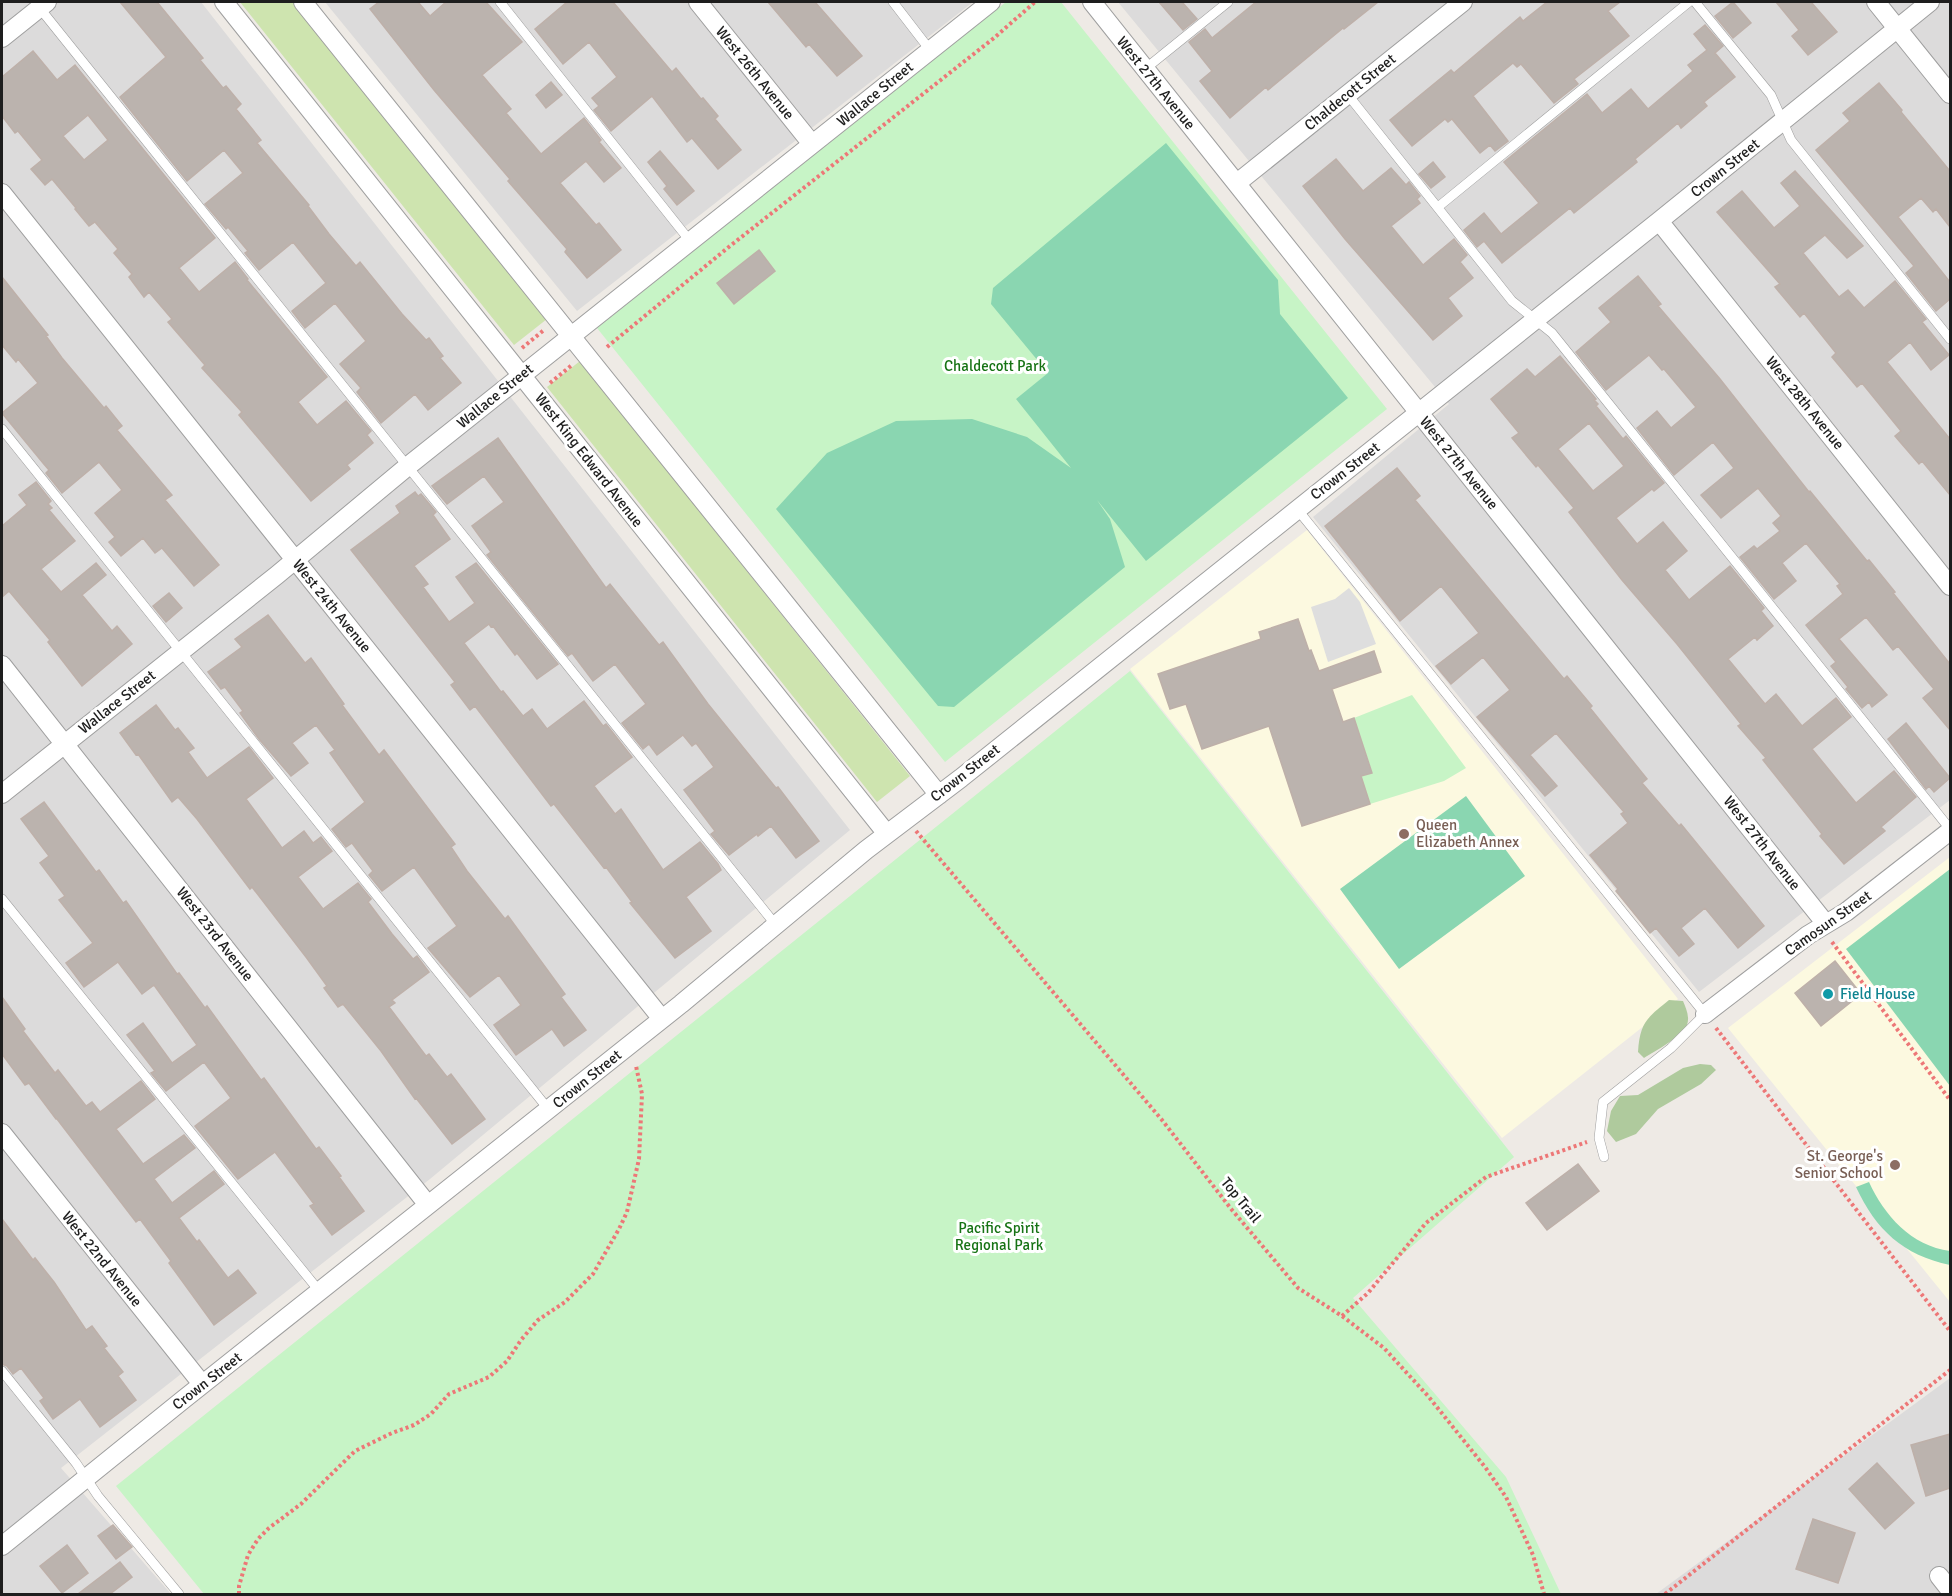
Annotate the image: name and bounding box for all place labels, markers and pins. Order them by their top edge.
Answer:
place label: Queen Elizabeth Annex [1416,816,1519,851]
marker: Queen Elizabeth Annex [1397,827,1411,841]
place label: Field House [1840,985,1915,1003]
marker: Field House [1821,987,1835,1001]
place label: St. George's Senior School [1795,1147,1883,1182]
marker: St. George's Senior School [1888,1158,1902,1172]

